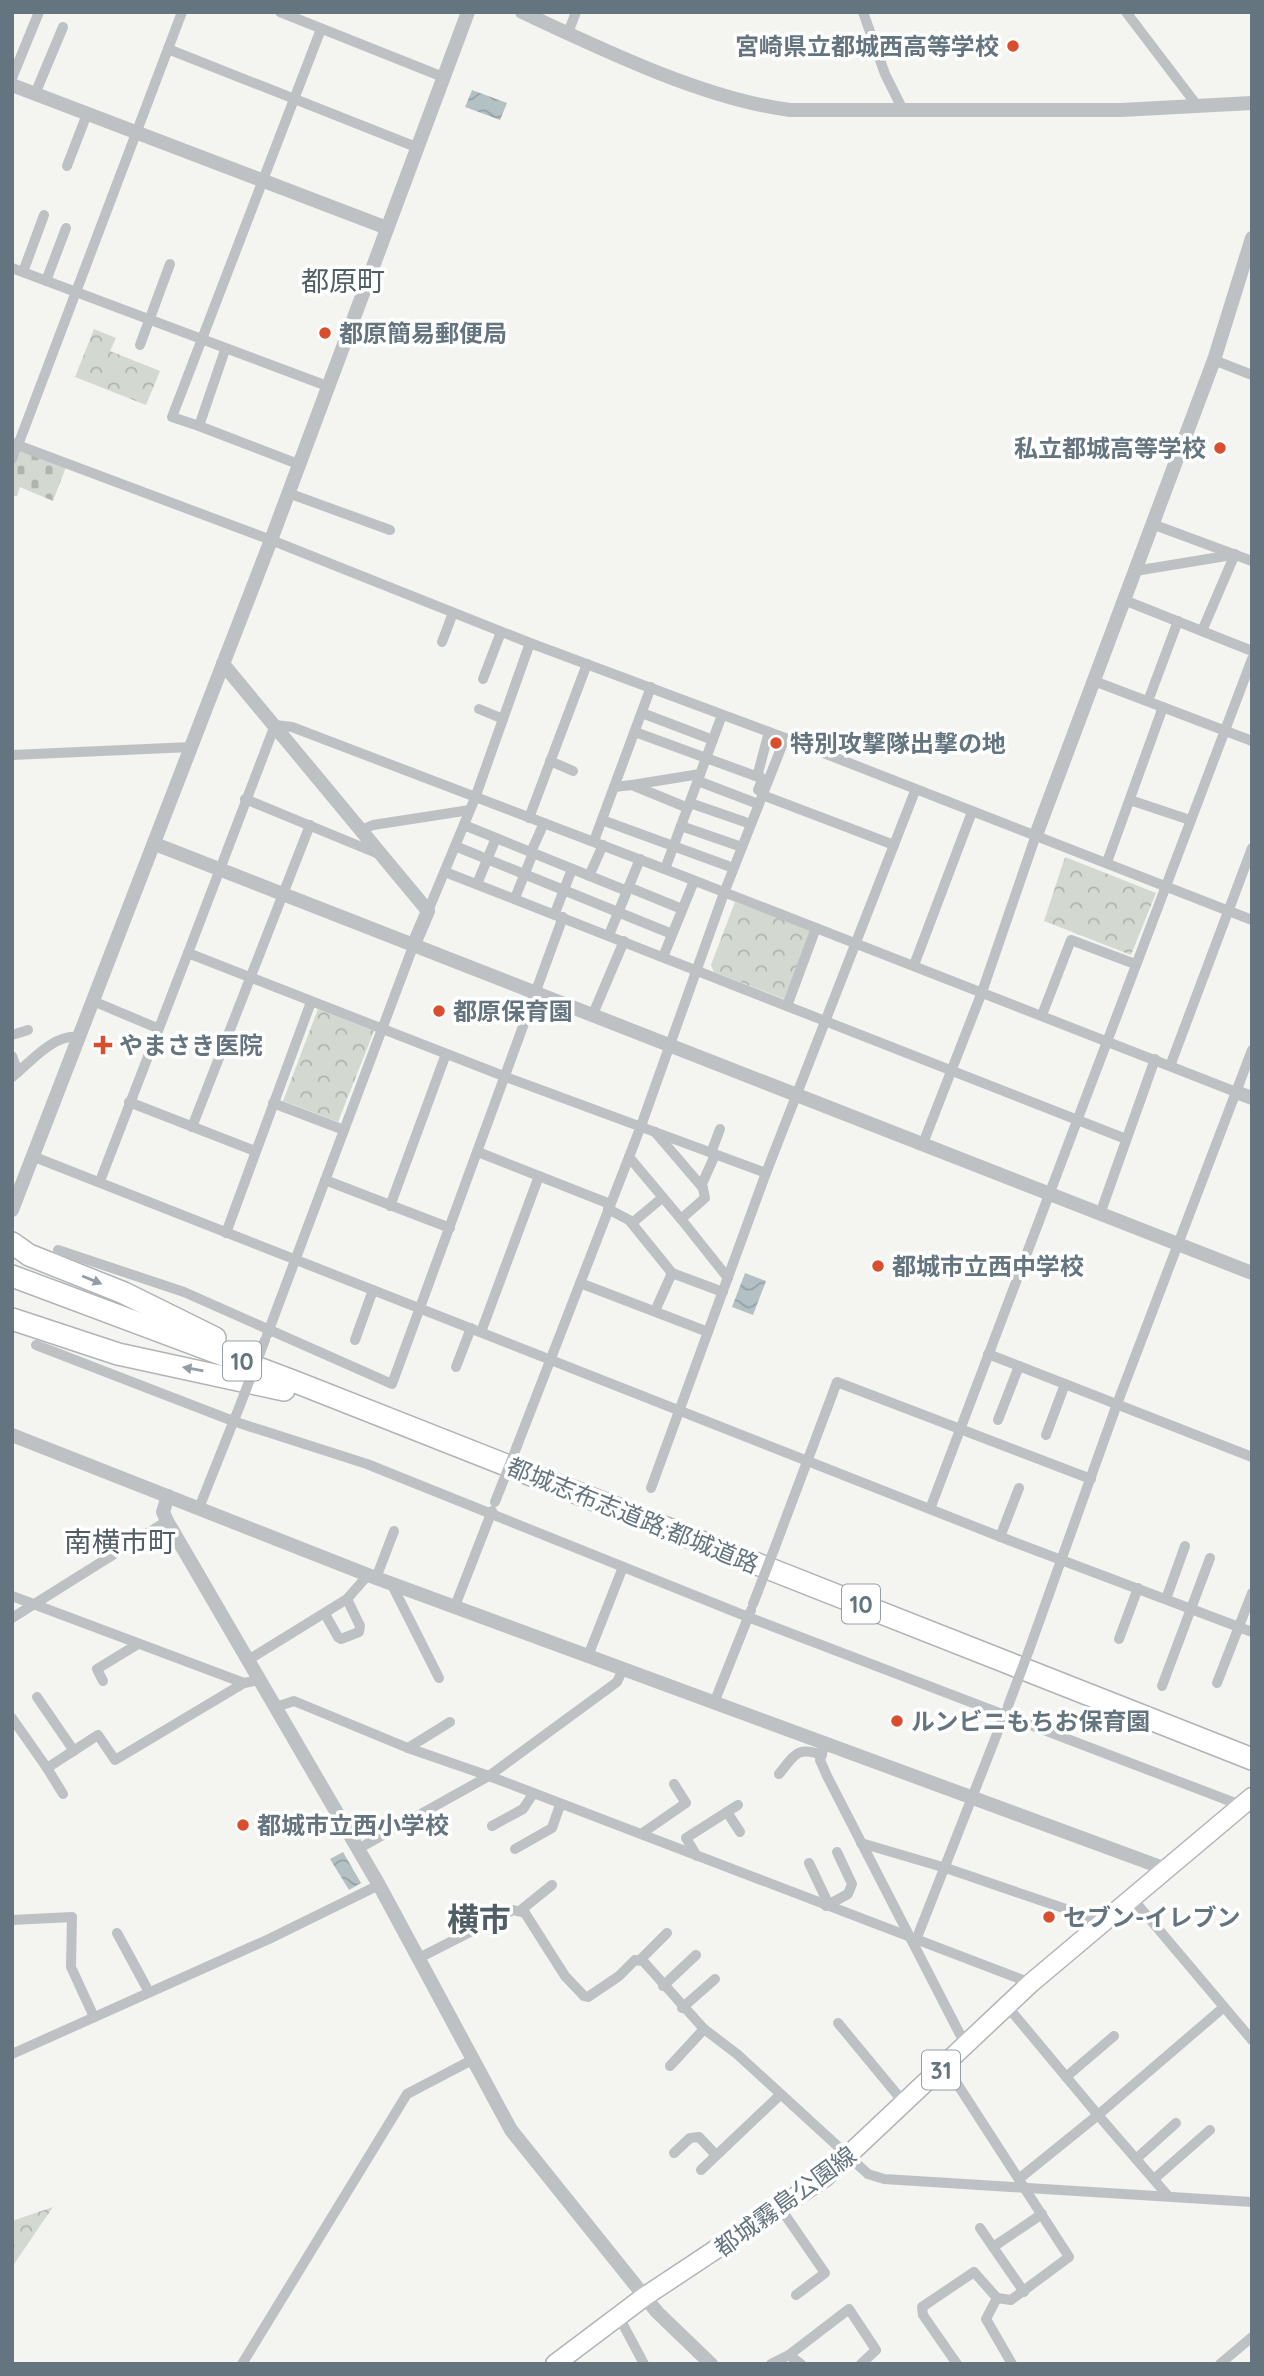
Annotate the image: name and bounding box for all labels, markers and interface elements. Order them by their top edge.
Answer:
place label: 宮崎県立都城西高等学校 [735,31,999,61]
marker: 宮崎県立都城西高等学校 [1005,38,1021,54]
district label: 都原町 [301,263,385,298]
place label: 都原簡易郵便局 [339,318,507,348]
marker: 都原簡易郵便局 [317,325,333,341]
place label: 私立都城高等学校 [1014,433,1206,463]
marker: 私立都城高等学校 [1212,440,1228,456]
place label: 特別攻撃隊出撃の地 [790,728,1006,758]
marker: 特別攻撃隊出撃の地 [768,735,784,751]
place label: 都原保育園 [453,996,573,1026]
marker: 都原保育園 [431,1003,447,1019]
place label: やまさき医院 [119,1030,263,1060]
marker: やまさき医院 [93,1035,113,1055]
place label: 都城市立西中学校 [892,1251,1084,1281]
marker: 都城市立西中学校 [870,1258,886,1274]
one-way arrow [82,1275,103,1286]
road number: 10 [223,1342,261,1380]
one-way arrow [182,1363,204,1374]
street label: 都城志布志道路;都城道路 [503,1451,763,1579]
district label: 南横市町 [64,1524,176,1559]
road number: 10 [842,1584,880,1624]
place label: ルンビニもちお保育園 [911,1706,1151,1736]
marker: ルンビニもちお保育園 [889,1713,905,1729]
place label: 都城市立西小学校 [257,1810,449,1840]
marker: 都城市立西小学校 [235,1817,251,1833]
district label: 横市 [447,1899,511,1939]
place label: セブン-イレブン [1063,1902,1241,1932]
marker: セブン-イレブン [1041,1909,1057,1925]
road number: 31 [922,2050,960,2090]
street label: 都城霧島公園線 [708,2139,862,2263]

